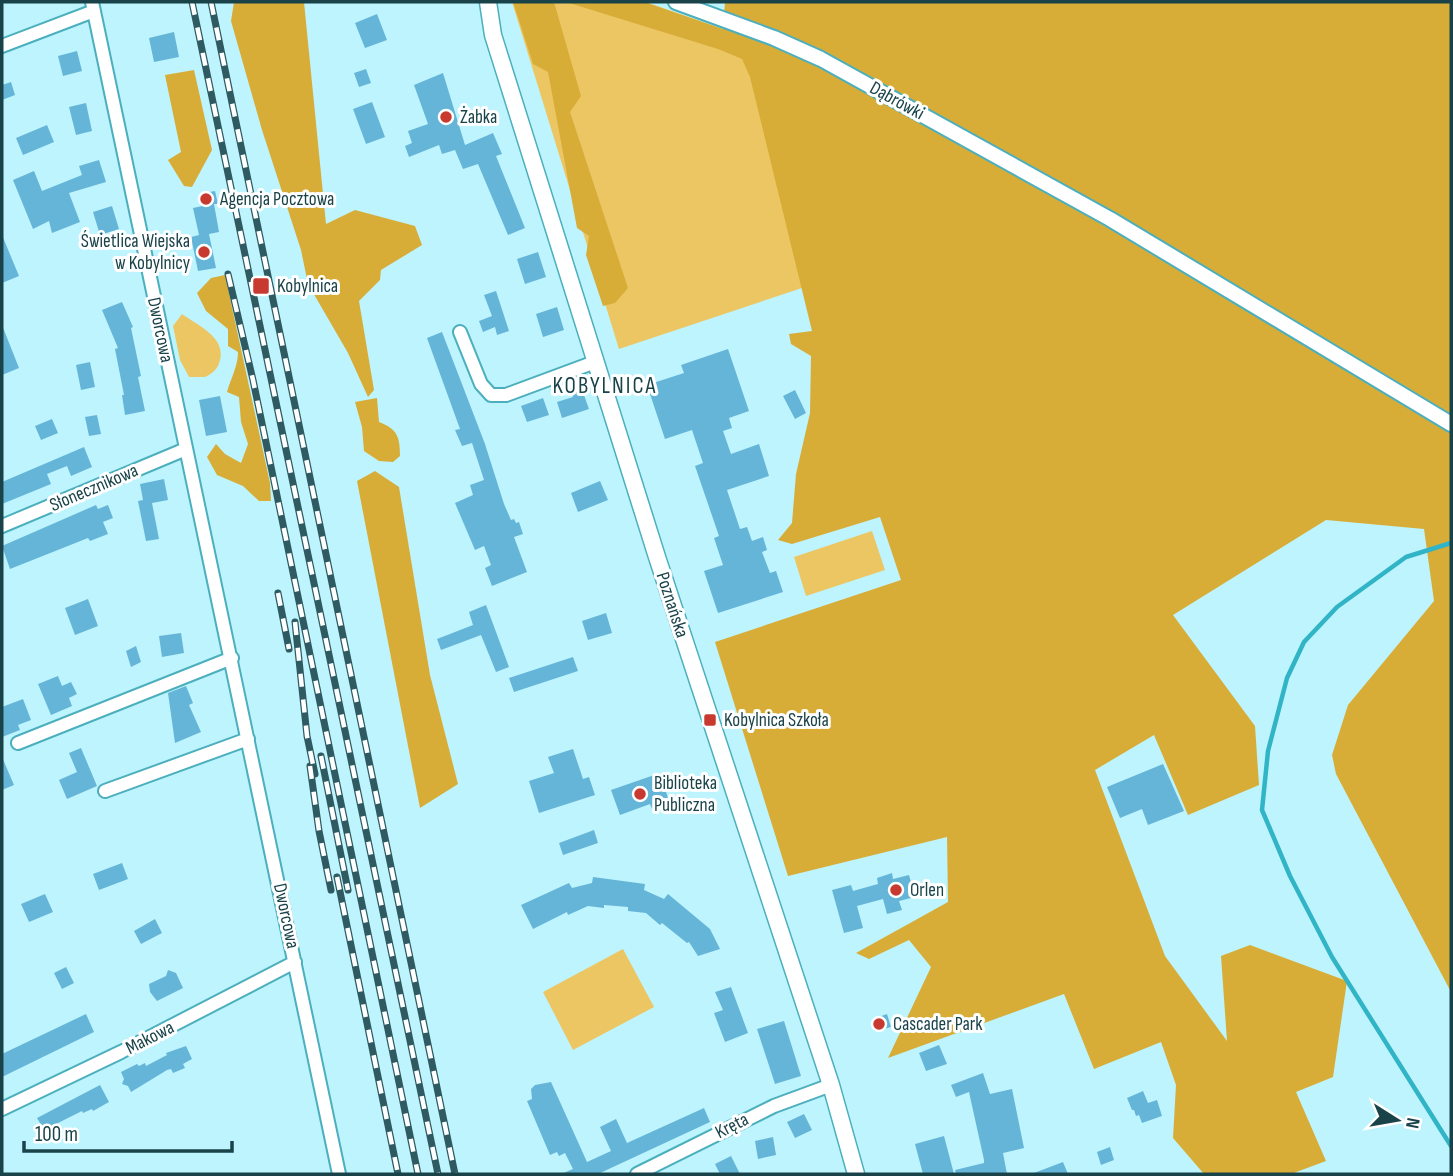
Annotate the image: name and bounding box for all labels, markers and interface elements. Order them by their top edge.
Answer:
street label: Dąbrówki [866,77,928,125]
place label: Żabka [460,106,497,129]
marker: Żabka [438,109,454,125]
place label: Agencja Pocztowa [219,188,334,211]
marker: Agencja Pocztowa [198,191,214,207]
place label: Świetlica Wiejska w Kobylnicy [81,230,191,275]
marker: Świetlica Wiejska w Kobylnicy [196,244,212,260]
place label: Kobylnica [277,275,338,298]
marker: Kobylnica [251,276,271,296]
street label: Dworcowa [142,295,178,365]
district label: KOBYLNICA [553,372,657,400]
street label: Słonecznikowa [46,459,142,517]
street label: Poznańska [651,569,693,641]
place label: Kobylnica Szkoła [724,709,829,732]
marker: Kobylnica Szkoła [702,712,718,728]
place label: Biblioteka Publiczna [654,772,717,817]
marker: Biblioteka Publiczna [632,786,648,802]
place label: Orlen [910,879,944,902]
street label: Dworcowa [268,881,304,951]
marker: Orlen [888,882,904,898]
place label: Cascader Park [893,1013,983,1036]
street label: Makowa [122,1016,178,1060]
marker: Cascader Park [871,1016,887,1032]
north arrow [1362,1085,1432,1155]
street label: Kręta [712,1108,752,1144]
scale bar [24,1110,233,1154]
text: N [1400,1116,1424,1130]
text: 100 m [35,1122,78,1147]

